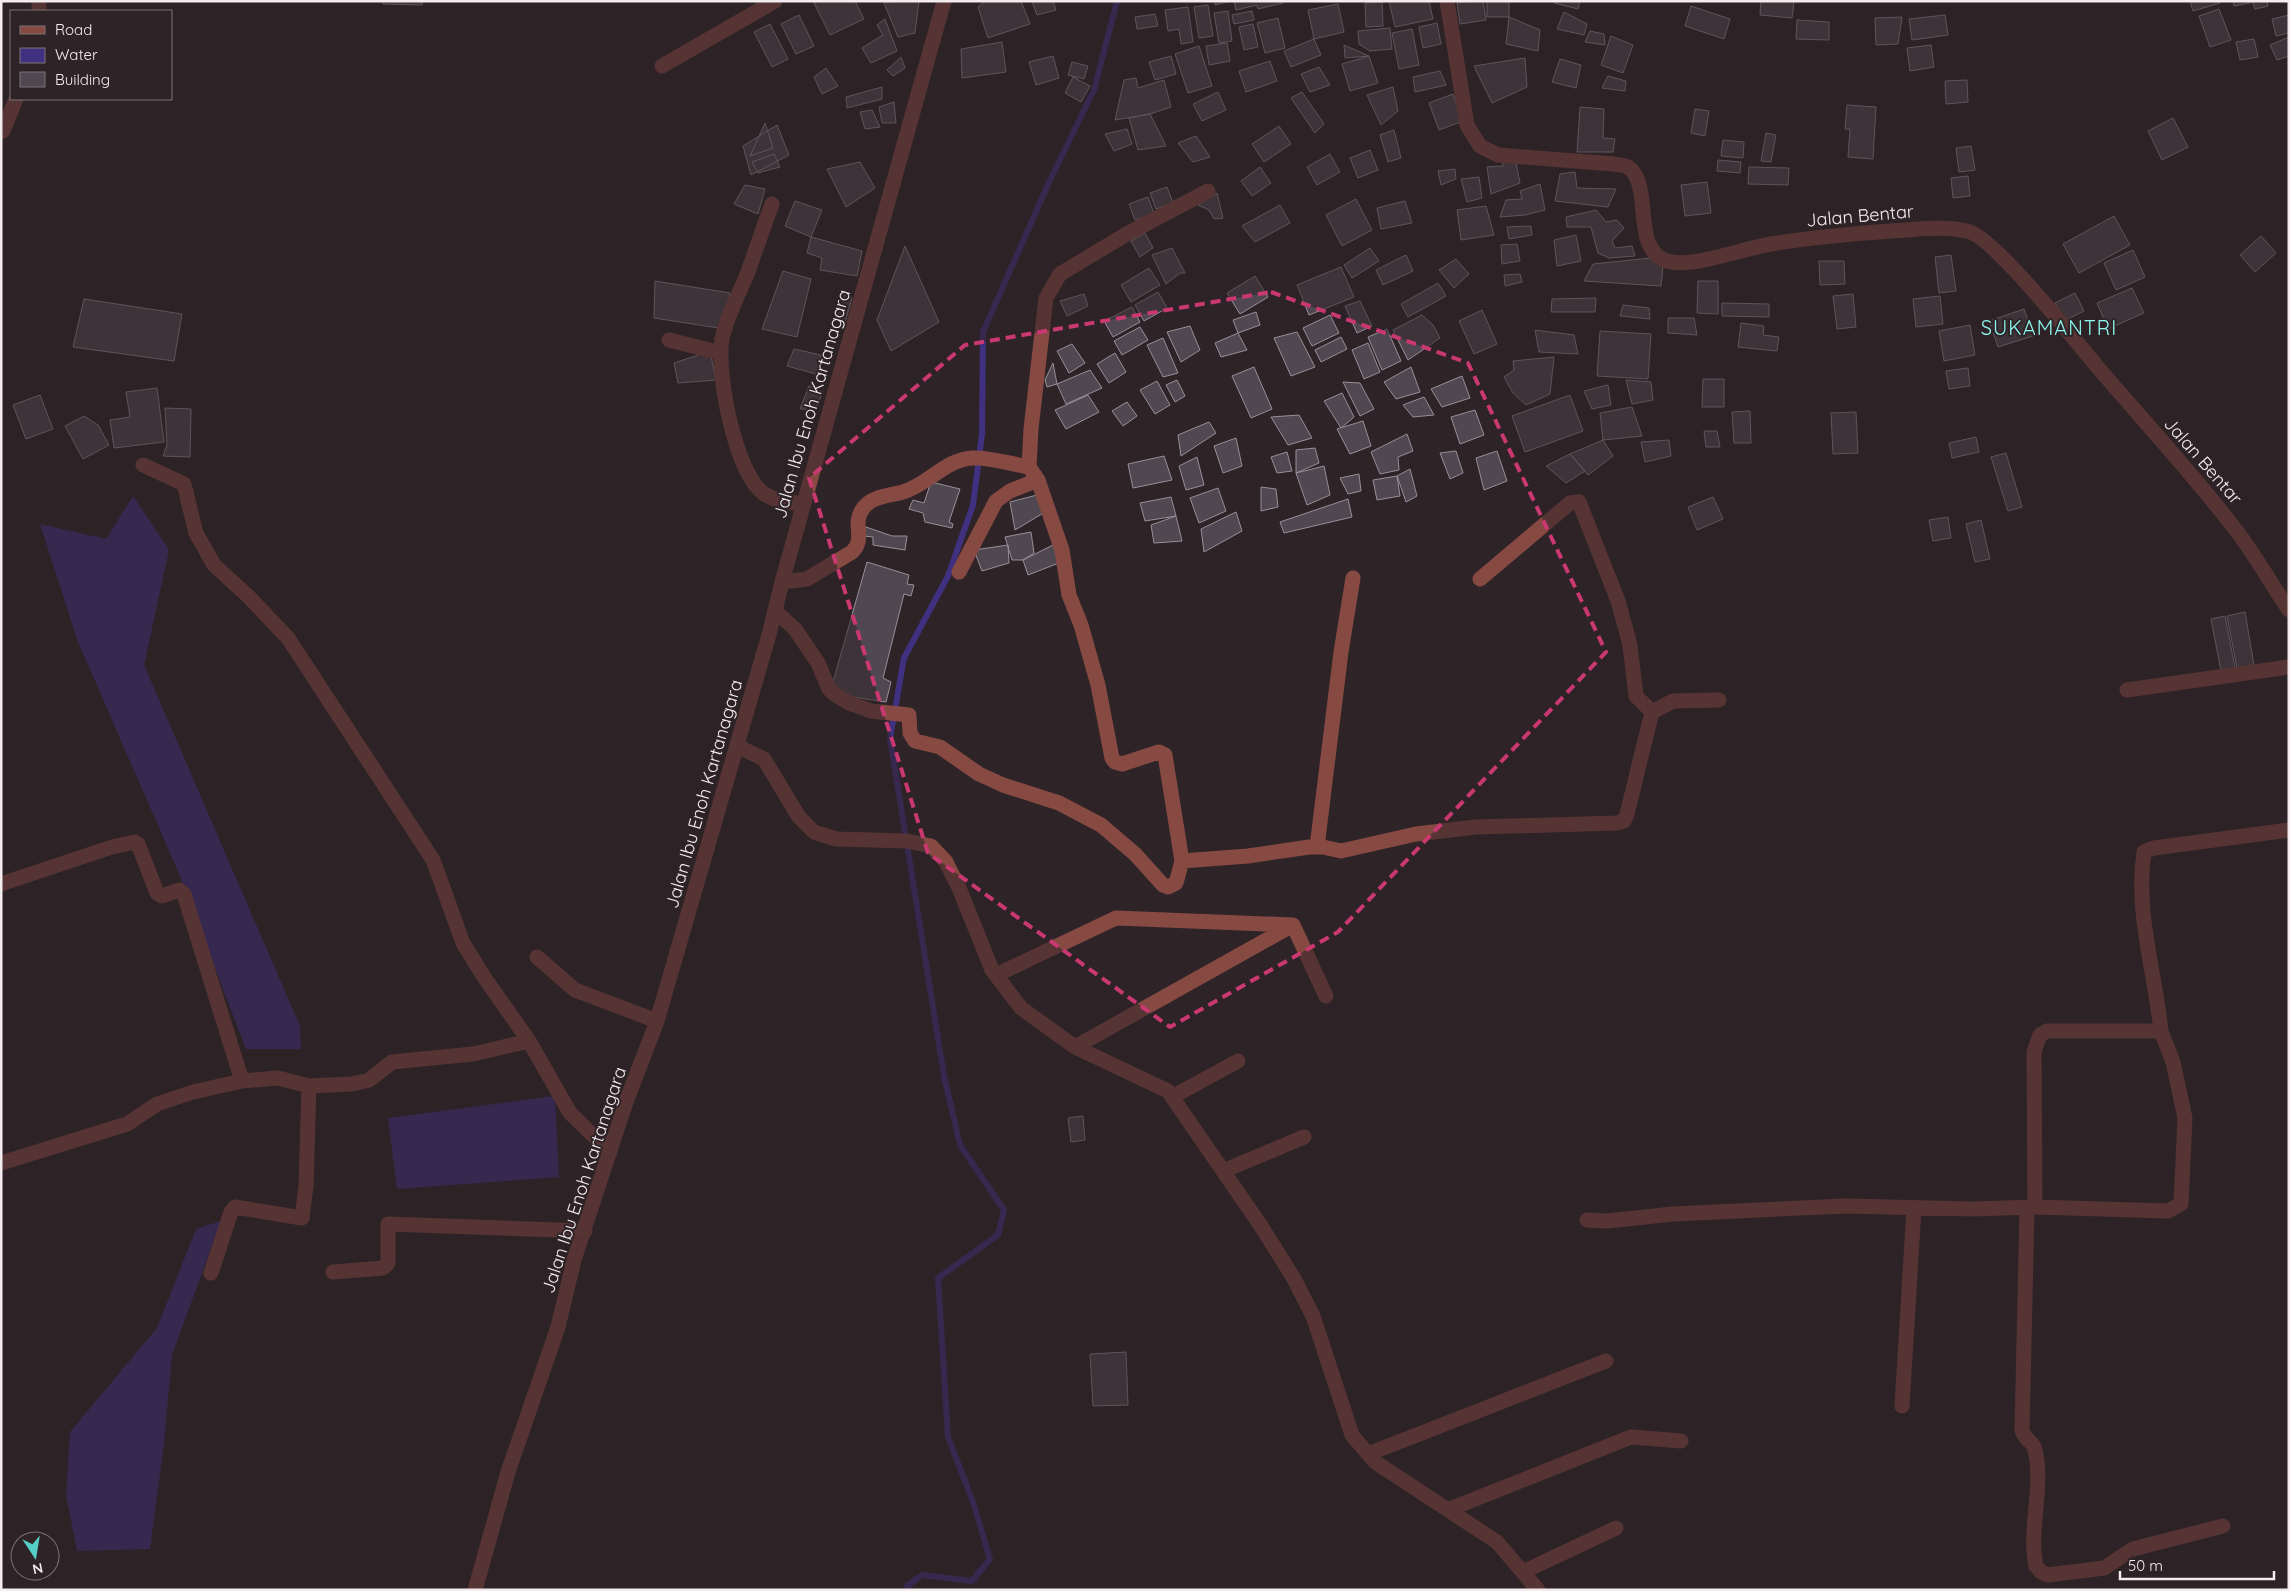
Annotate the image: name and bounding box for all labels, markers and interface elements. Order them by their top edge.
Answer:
legend [10,10,172,100]
text: Road [55,20,92,39]
text: Water [55,45,98,64]
text: Building [55,70,110,89]
street label: Jalan Bentar [1805,199,1915,232]
street label: Jalan Ibu Enoh Kartanagara [768,287,855,521]
district label: SUKAMANTRI [1981,315,2117,340]
street label: Jalan Bentar [2159,412,2247,509]
street label: Jalan Ibu Enoh Kartanagara [660,677,747,911]
street label: Jalan Ibu Enoh Kartanagara [536,1064,631,1296]
north arrow [10,1531,60,1581]
scale bar [2120,1548,2274,1580]
text: 50 m [2128,1556,2163,1575]
text: N [31,1559,45,1579]

